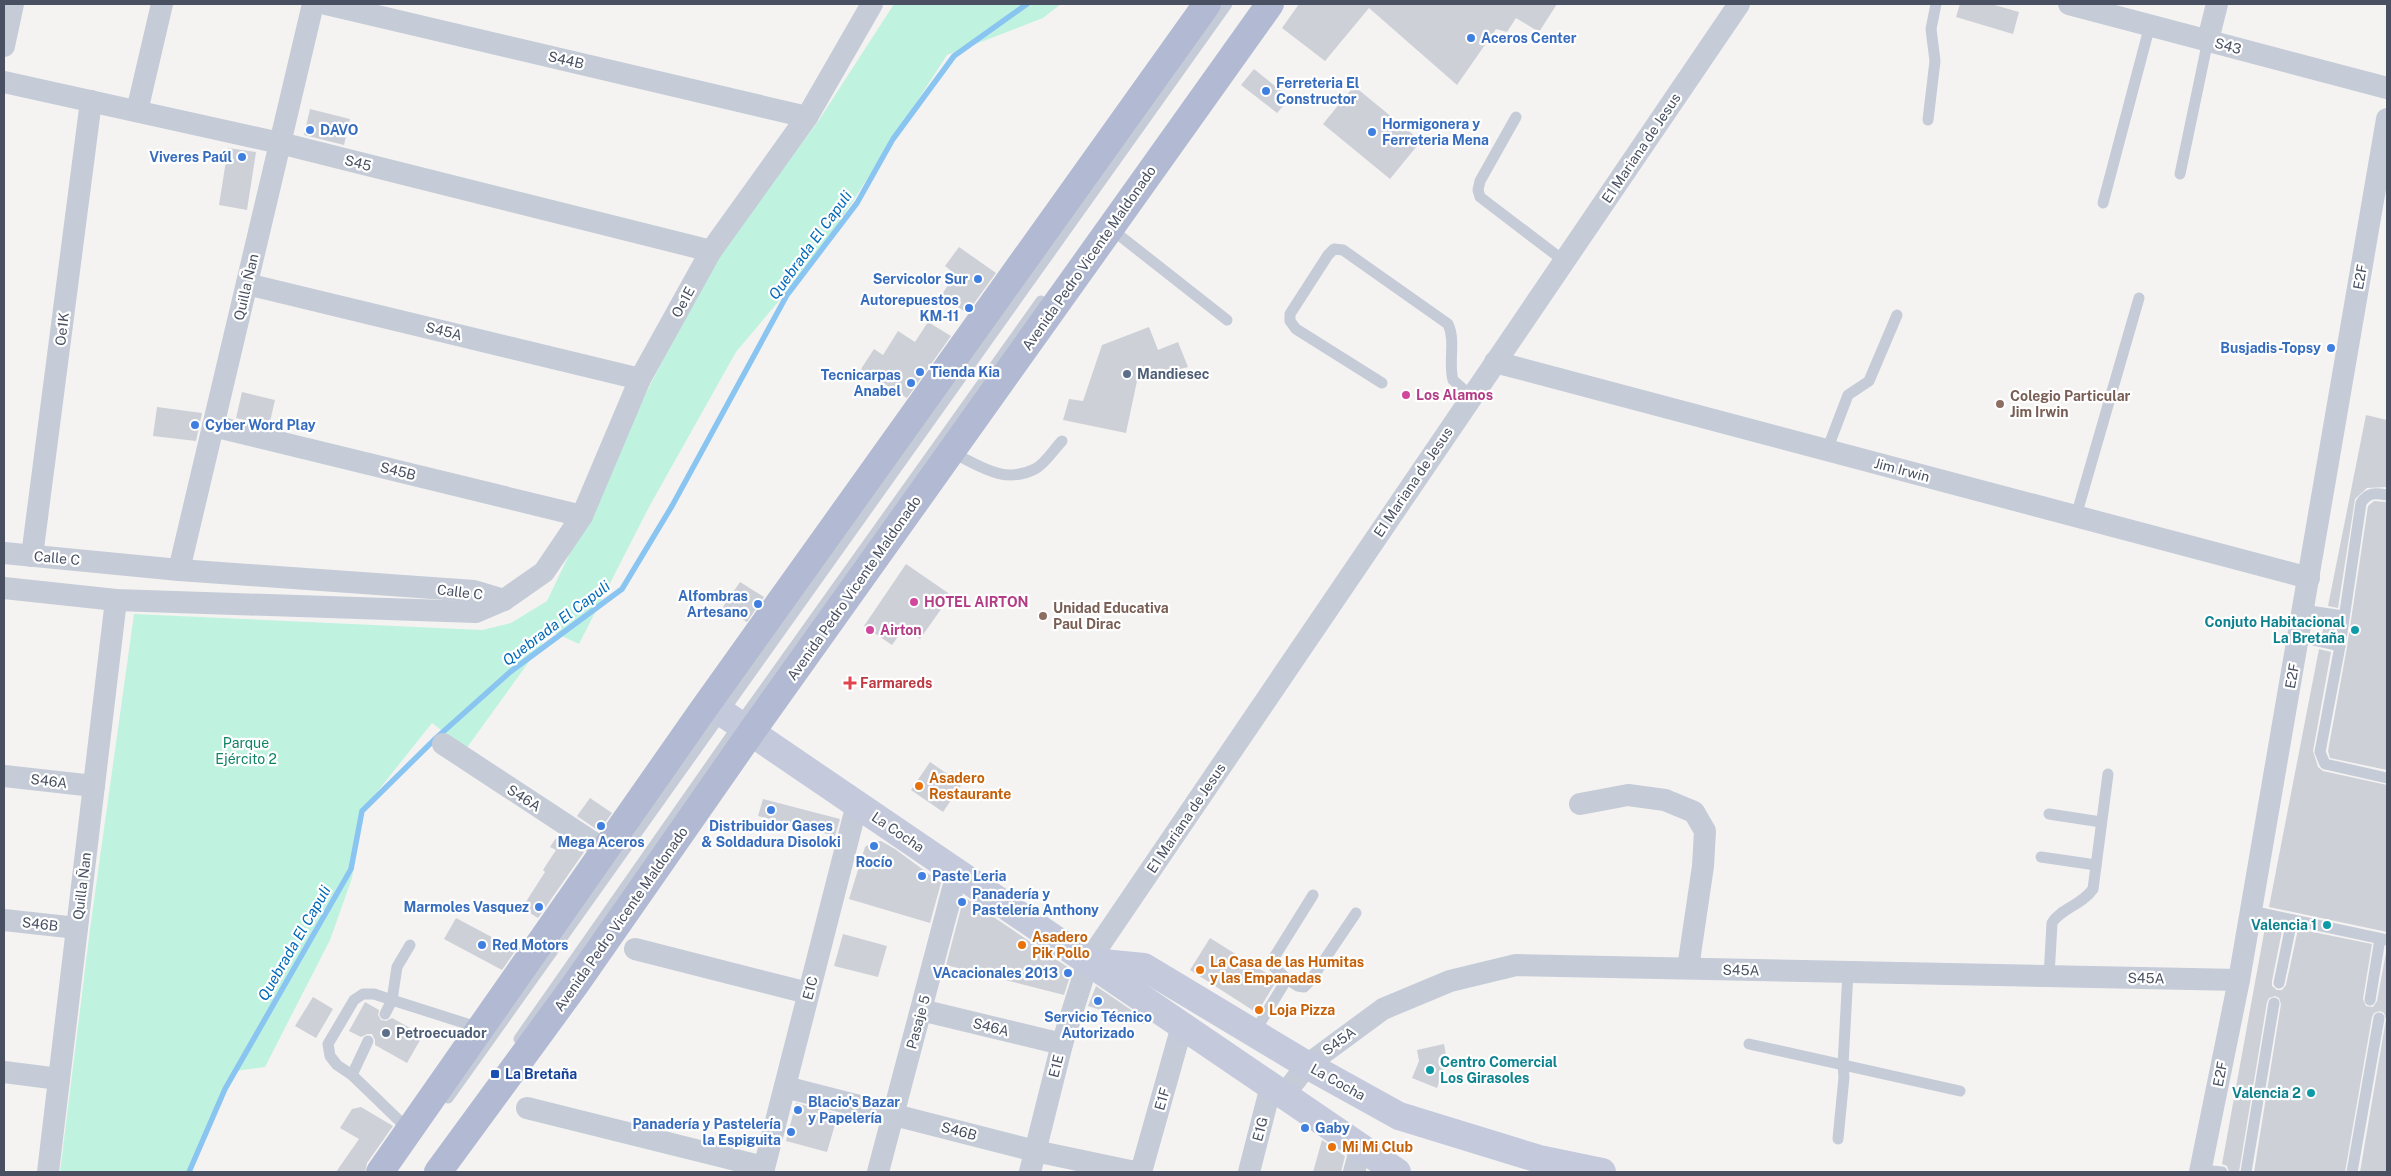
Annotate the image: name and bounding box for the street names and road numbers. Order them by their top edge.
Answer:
street label: S43 [2213,35,2243,57]
street label: S44B [546,48,586,72]
street label: E1 Mariana de Jesus [1598,90,1684,206]
street label: S45 [343,152,373,174]
street label: Avenida Pedro Vicente Maldonado [1019,163,1159,353]
street label: Quilla Ñan [230,252,261,322]
street label: E2F [2350,263,2370,291]
street label: Oe1E [668,284,698,320]
street label: Oe1K [52,311,72,347]
street label: S45A [424,319,464,343]
street label: E1 Mariana de Jesus [1370,424,1456,540]
street label: Jim Irwin [1873,455,1931,485]
street label: S45B [378,459,418,483]
street label: Avenida Pedro Vicente Maldonado [784,493,924,683]
street label: Calle C [33,548,81,568]
street label: Calle C [436,581,484,603]
street label: E2F [2282,662,2302,690]
street label: E1 Mariana de Jesus [1143,760,1229,876]
street label: S46A [30,771,68,791]
street label: S46A [504,781,544,815]
street label: La Cocha [869,809,927,855]
street label: Avenida Pedro Vicente Maldonado [551,824,691,1014]
street label: Quilla Ñan [69,851,94,921]
street label: S46B [21,914,59,934]
street label: S45A [1722,962,1760,978]
street label: S45A [2127,970,2165,986]
street label: E1C [799,974,821,1002]
street label: Pasaje 5 [903,993,933,1051]
street label: S46A [971,1015,1011,1039]
street label: S45A [1319,1024,1359,1058]
street label: E1E [1045,1053,1067,1079]
street label: La Cocha [1308,1060,1368,1104]
street label: E2F [2210,1060,2230,1088]
street label: E1F [1151,1086,1173,1112]
street label: E1G [1249,1115,1271,1143]
street label: S46B [939,1119,979,1143]

